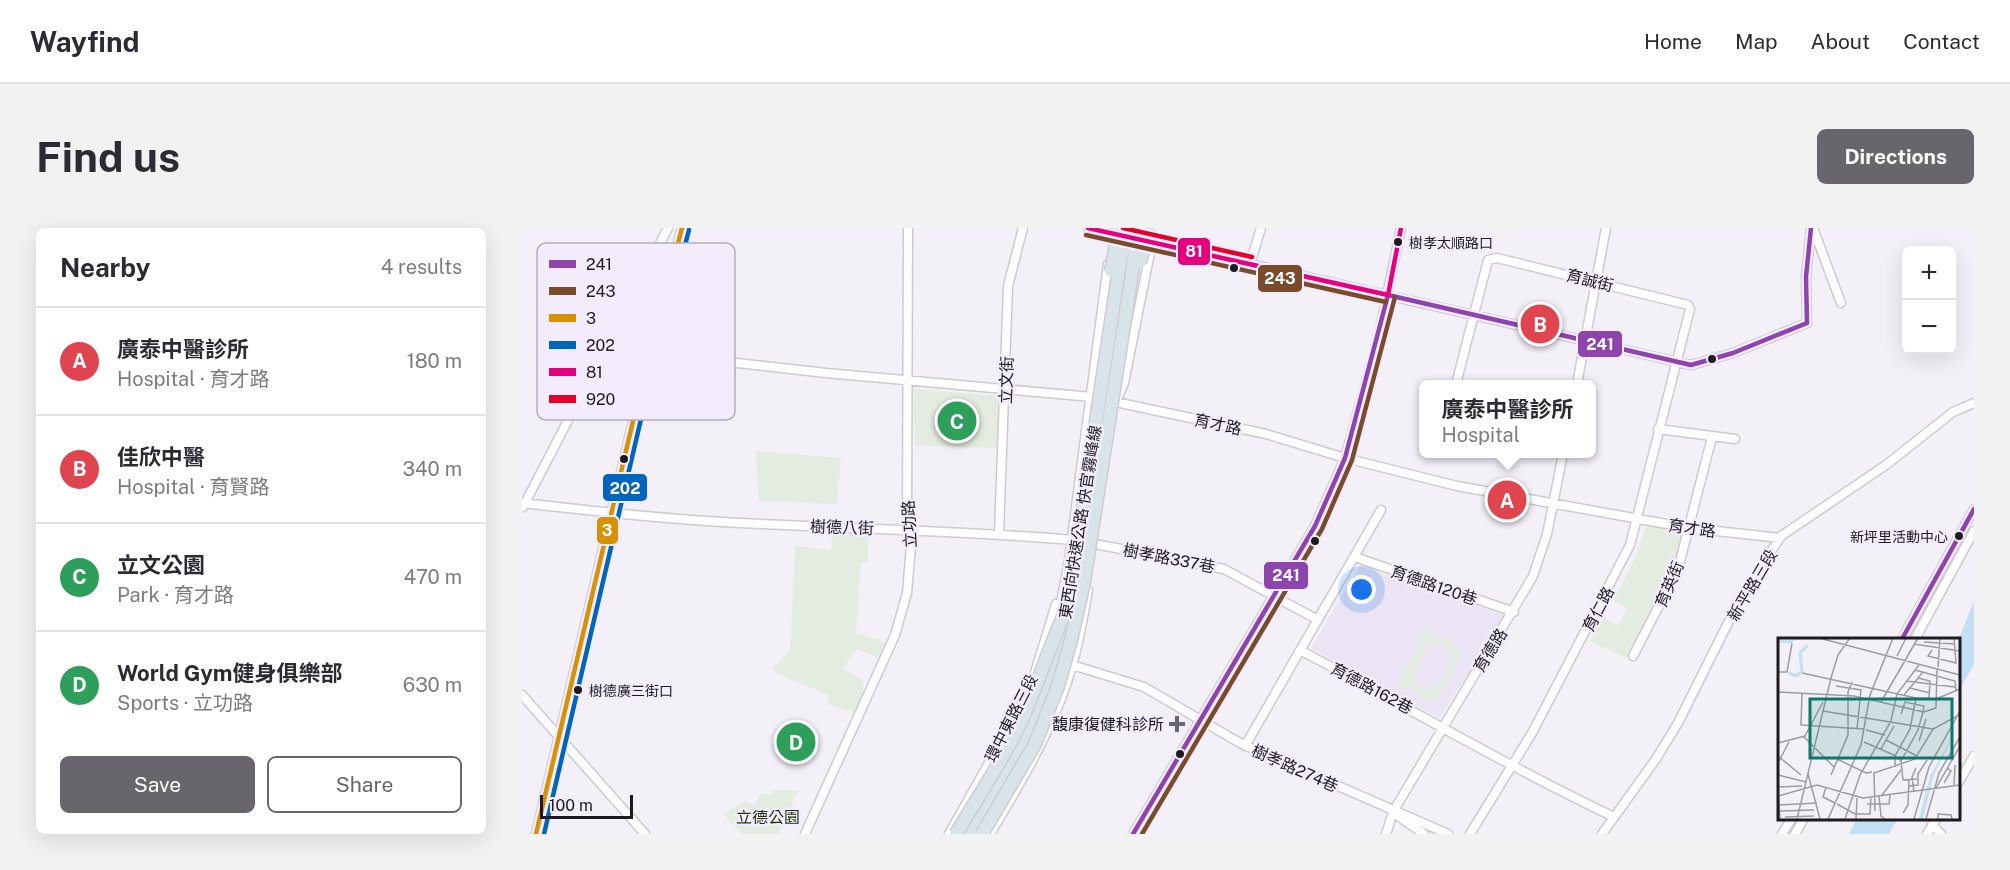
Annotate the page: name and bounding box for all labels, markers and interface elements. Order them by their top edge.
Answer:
text: Wayfind [30,25,140,58]
text: Home [1644,29,1702,54]
text: Map [1735,29,1778,54]
text: About [1811,29,1870,54]
text: Contact [1903,29,1980,54]
button: Directions [1817,129,1974,184]
text: Find us [36,132,180,181]
place label: 樹孝太順路口 [1409,235,1493,251]
marker: 樹孝太順路口 [1392,236,1404,248]
line badge: 81 [1177,237,1211,266]
text: 81 [1185,242,1203,261]
legend [537,243,735,420]
map controls [1902,246,1956,354]
button: + [1902,246,1956,300]
text: Nearby [60,252,150,283]
text: 4 results [381,255,462,279]
text: 241 [586,255,612,274]
unlabelled marker [1228,262,1240,274]
line badge: 243 [1257,264,1303,293]
street label: 育誠街 [1564,265,1615,296]
text: 243 [1264,269,1296,288]
text: 243 [586,282,616,301]
button: − [1902,300,1956,354]
pin: B [1520,302,1560,346]
text: 3 [586,309,596,328]
line badge: 241 [1577,330,1623,358]
text: 241 [1586,335,1614,354]
text: 廣泰中醫診所 [117,336,249,362]
text: 202 [586,336,615,355]
text: A [72,349,87,373]
text: 180 m [407,349,462,373]
unlabelled marker [1706,353,1718,365]
street label: 立文街 [996,356,1017,404]
text: 81 [586,363,603,382]
text: Hospital · 育才路 [117,367,269,391]
popup [1419,380,1596,458]
text: 920 [586,390,616,409]
text: 廣泰中醫診所 [1441,396,1574,422]
pin: C [938,398,976,444]
street label: 育才路 [1192,410,1243,439]
text: Hospital [1441,423,1520,447]
street label: 東西向快速公路 快官霧峰線 [1056,424,1105,620]
text: 佳欣中醫 [117,444,205,470]
unlabelled marker [618,453,630,465]
text: B [73,457,86,481]
text: 340 m [402,457,462,481]
line badge: 202 [602,473,648,502]
text: Hospital · 育賢路 [117,475,269,499]
pin: A [1488,478,1526,522]
text: 202 [610,479,640,498]
street label: 立功路 [899,500,920,548]
line badge: 3 [596,516,619,545]
street label: 育才路 [1667,516,1717,541]
street label: 樹德八街 [810,517,874,538]
text: 3 [602,521,612,540]
place label: 新坪里活動中心 [1850,529,1948,545]
marker: 新坪里活動中心 [1953,530,1965,542]
unlabelled marker [1309,535,1321,547]
street label: 樹孝路337巷 [1121,540,1217,577]
street label: 新平路三段 [1724,546,1781,624]
text: 立文公園 [117,552,205,578]
street label: 育英街 [1651,558,1688,610]
line badge: 241 [1263,561,1309,590]
street label: 育德路120巷 [1388,562,1479,609]
text: C [72,565,87,589]
text: 470 m [403,565,462,589]
text: 241 [1272,566,1300,585]
your location [1347,575,1376,604]
text: Park · 育才路 [117,583,234,607]
street label: 育仁路 [1579,584,1618,635]
street label: 育德路 [1470,625,1511,676]
inset map [1778,638,1959,819]
street label: 育德路162巷 [1328,659,1416,718]
text: World Gym健身俱樂部 [117,660,343,686]
street label: 環中東路三段 [981,671,1042,765]
text: D [72,673,87,697]
text: 630 m [403,673,462,697]
place label: 樹德廣三街口 [589,683,673,699]
marker: 樹德廣三街口 [572,684,584,696]
text: Sports · 立功路 [117,691,253,715]
place label: 馥康復健科診所 [1052,715,1164,734]
marker: 馥康復健科診所 [1168,715,1186,733]
pin: D [776,720,816,764]
street label: 樹孝路274巷 [1249,741,1341,796]
unlabelled marker [1174,748,1186,760]
button: Save [60,756,255,813]
button: Share [267,756,462,813]
scale bar [540,792,633,820]
text: 100 m [549,796,593,815]
park label: 立德公園 [736,808,800,827]

